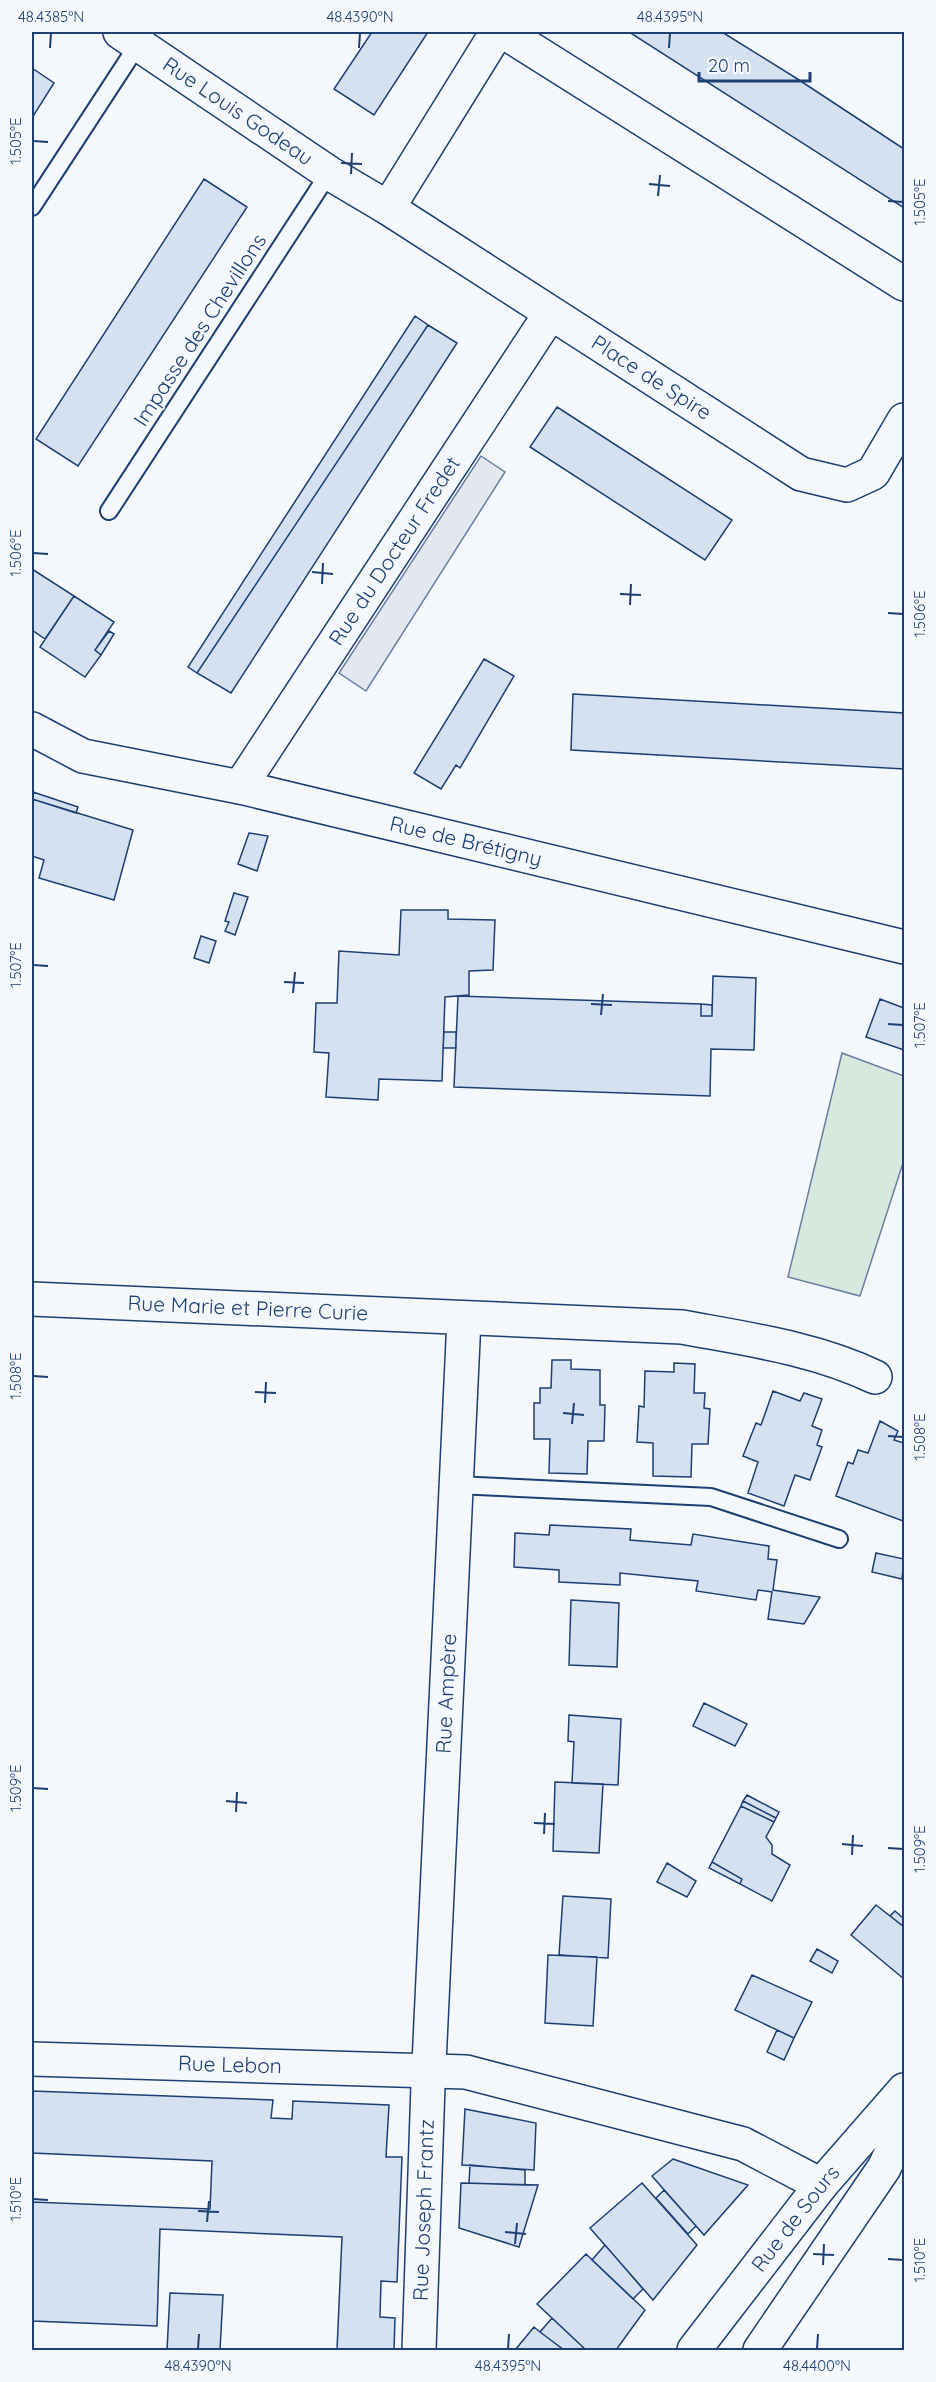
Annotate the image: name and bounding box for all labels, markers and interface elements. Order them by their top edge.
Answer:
text: 48.4385°N [18,7,84,26]
text: 48.4390°N [326,7,394,26]
text: 48.4395°N [637,7,703,26]
scale bar [699,45,810,83]
street label: Rue Louis Godeau [158,51,318,171]
text: 20 m [708,54,750,77]
text: 1.505°E [6,117,25,165]
text: 1.505°E [910,178,929,226]
street label: Impasse des Chevillons [127,228,271,431]
street label: Place de Spire [587,329,717,425]
street label: Rue du Docteur Fredet [322,451,465,650]
text: 1.506°E [6,530,25,576]
text: 1.506°E [910,591,929,637]
street label: Rue de Brétigny [387,810,545,871]
text: 1.507°E [6,942,25,988]
text: 1.507°E [910,1002,929,1048]
street label: Rue Marie et Pierre Curie [127,1289,369,1325]
text: 1.508°E [6,1353,25,1399]
text: 1.508°E [910,1414,929,1460]
street label: Rue Ampère [430,1633,461,1754]
text: 1.509°E [6,1764,25,1812]
text: 1.509°E [910,1825,929,1873]
street label: Rue Lebon [178,2049,282,2078]
street label: Rue Joseph Frantz [407,2119,439,2301]
street label: Rue de Sours [745,2159,844,2277]
text: 1.510°E [6,2177,25,2221]
text: 1.510°E [910,2238,929,2282]
text: 48.4390°N [164,2356,232,2375]
text: 48.4395°N [475,2356,541,2375]
text: 48.4400°N [783,2356,851,2375]

